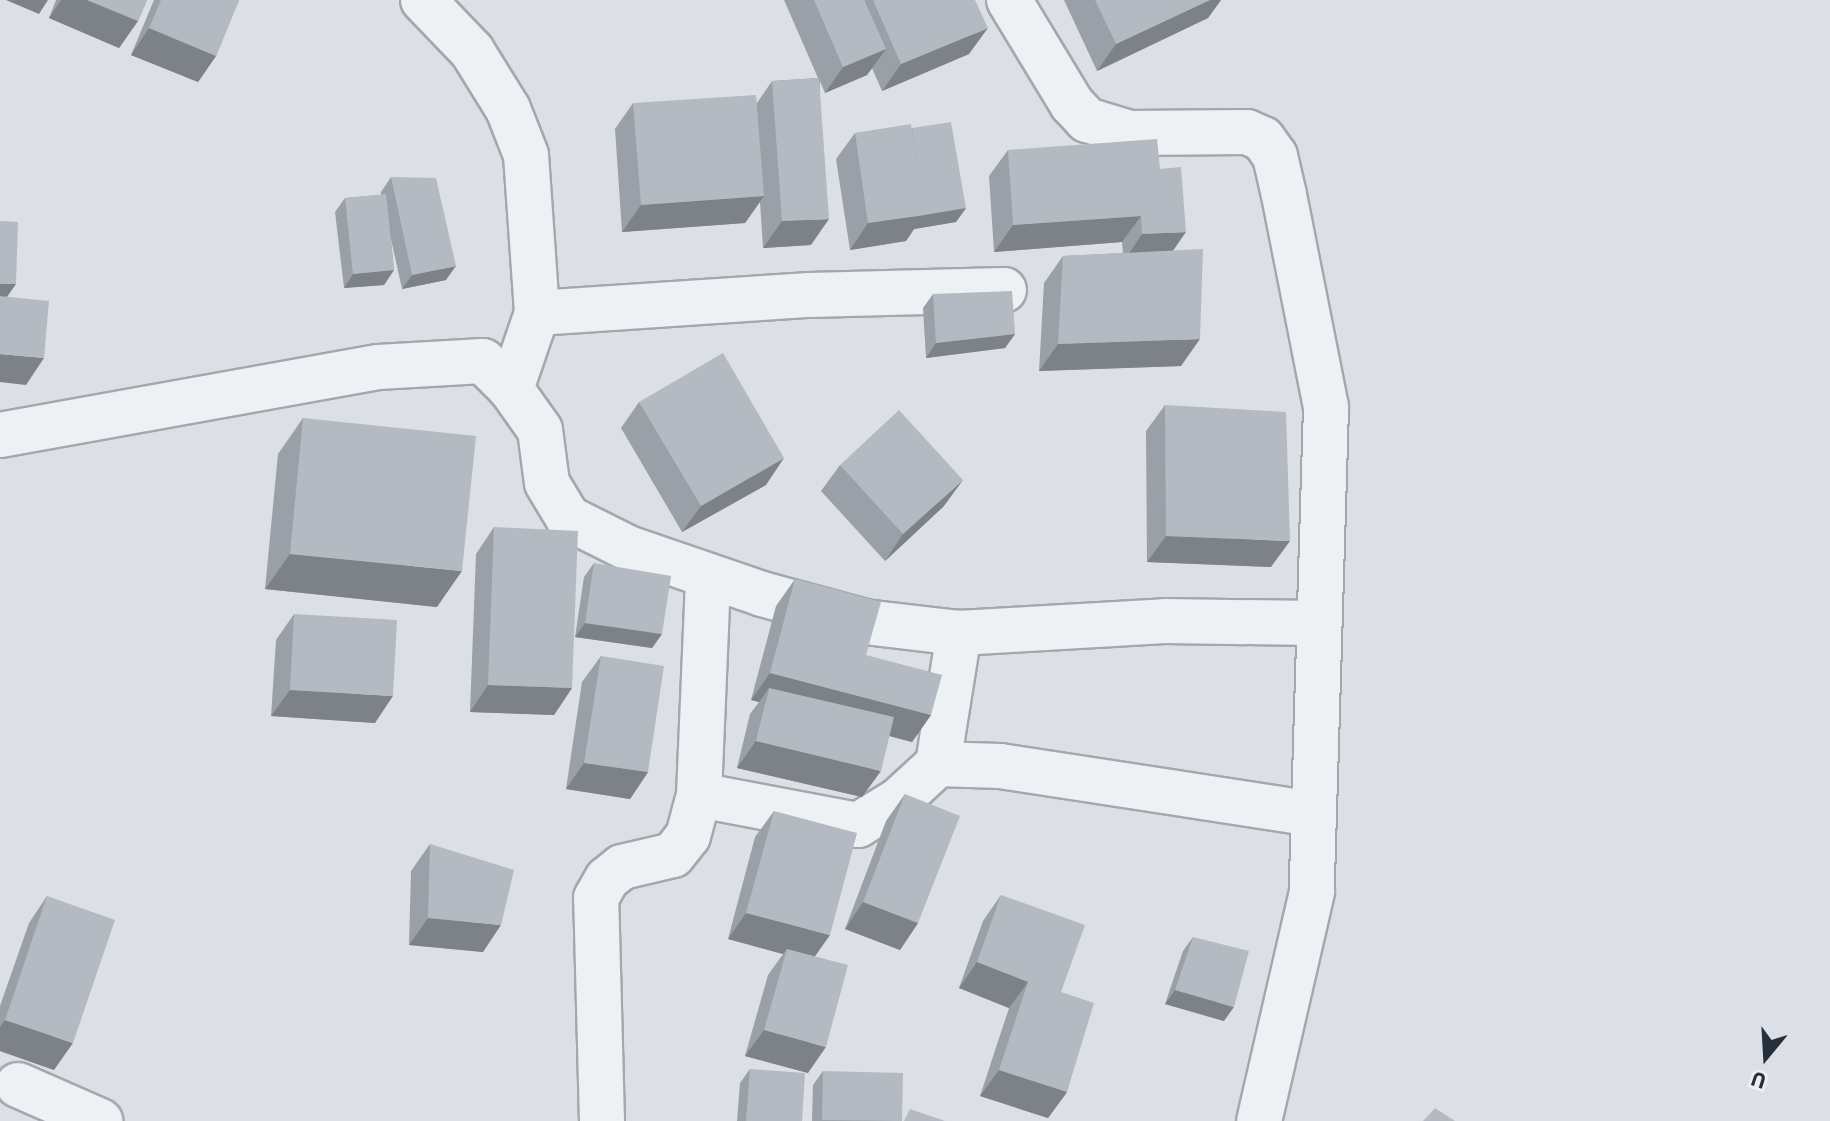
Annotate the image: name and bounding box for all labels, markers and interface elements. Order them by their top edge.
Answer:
north arrow [1726,1017,1806,1097]
text: U [1747,1062,1770,1097]

